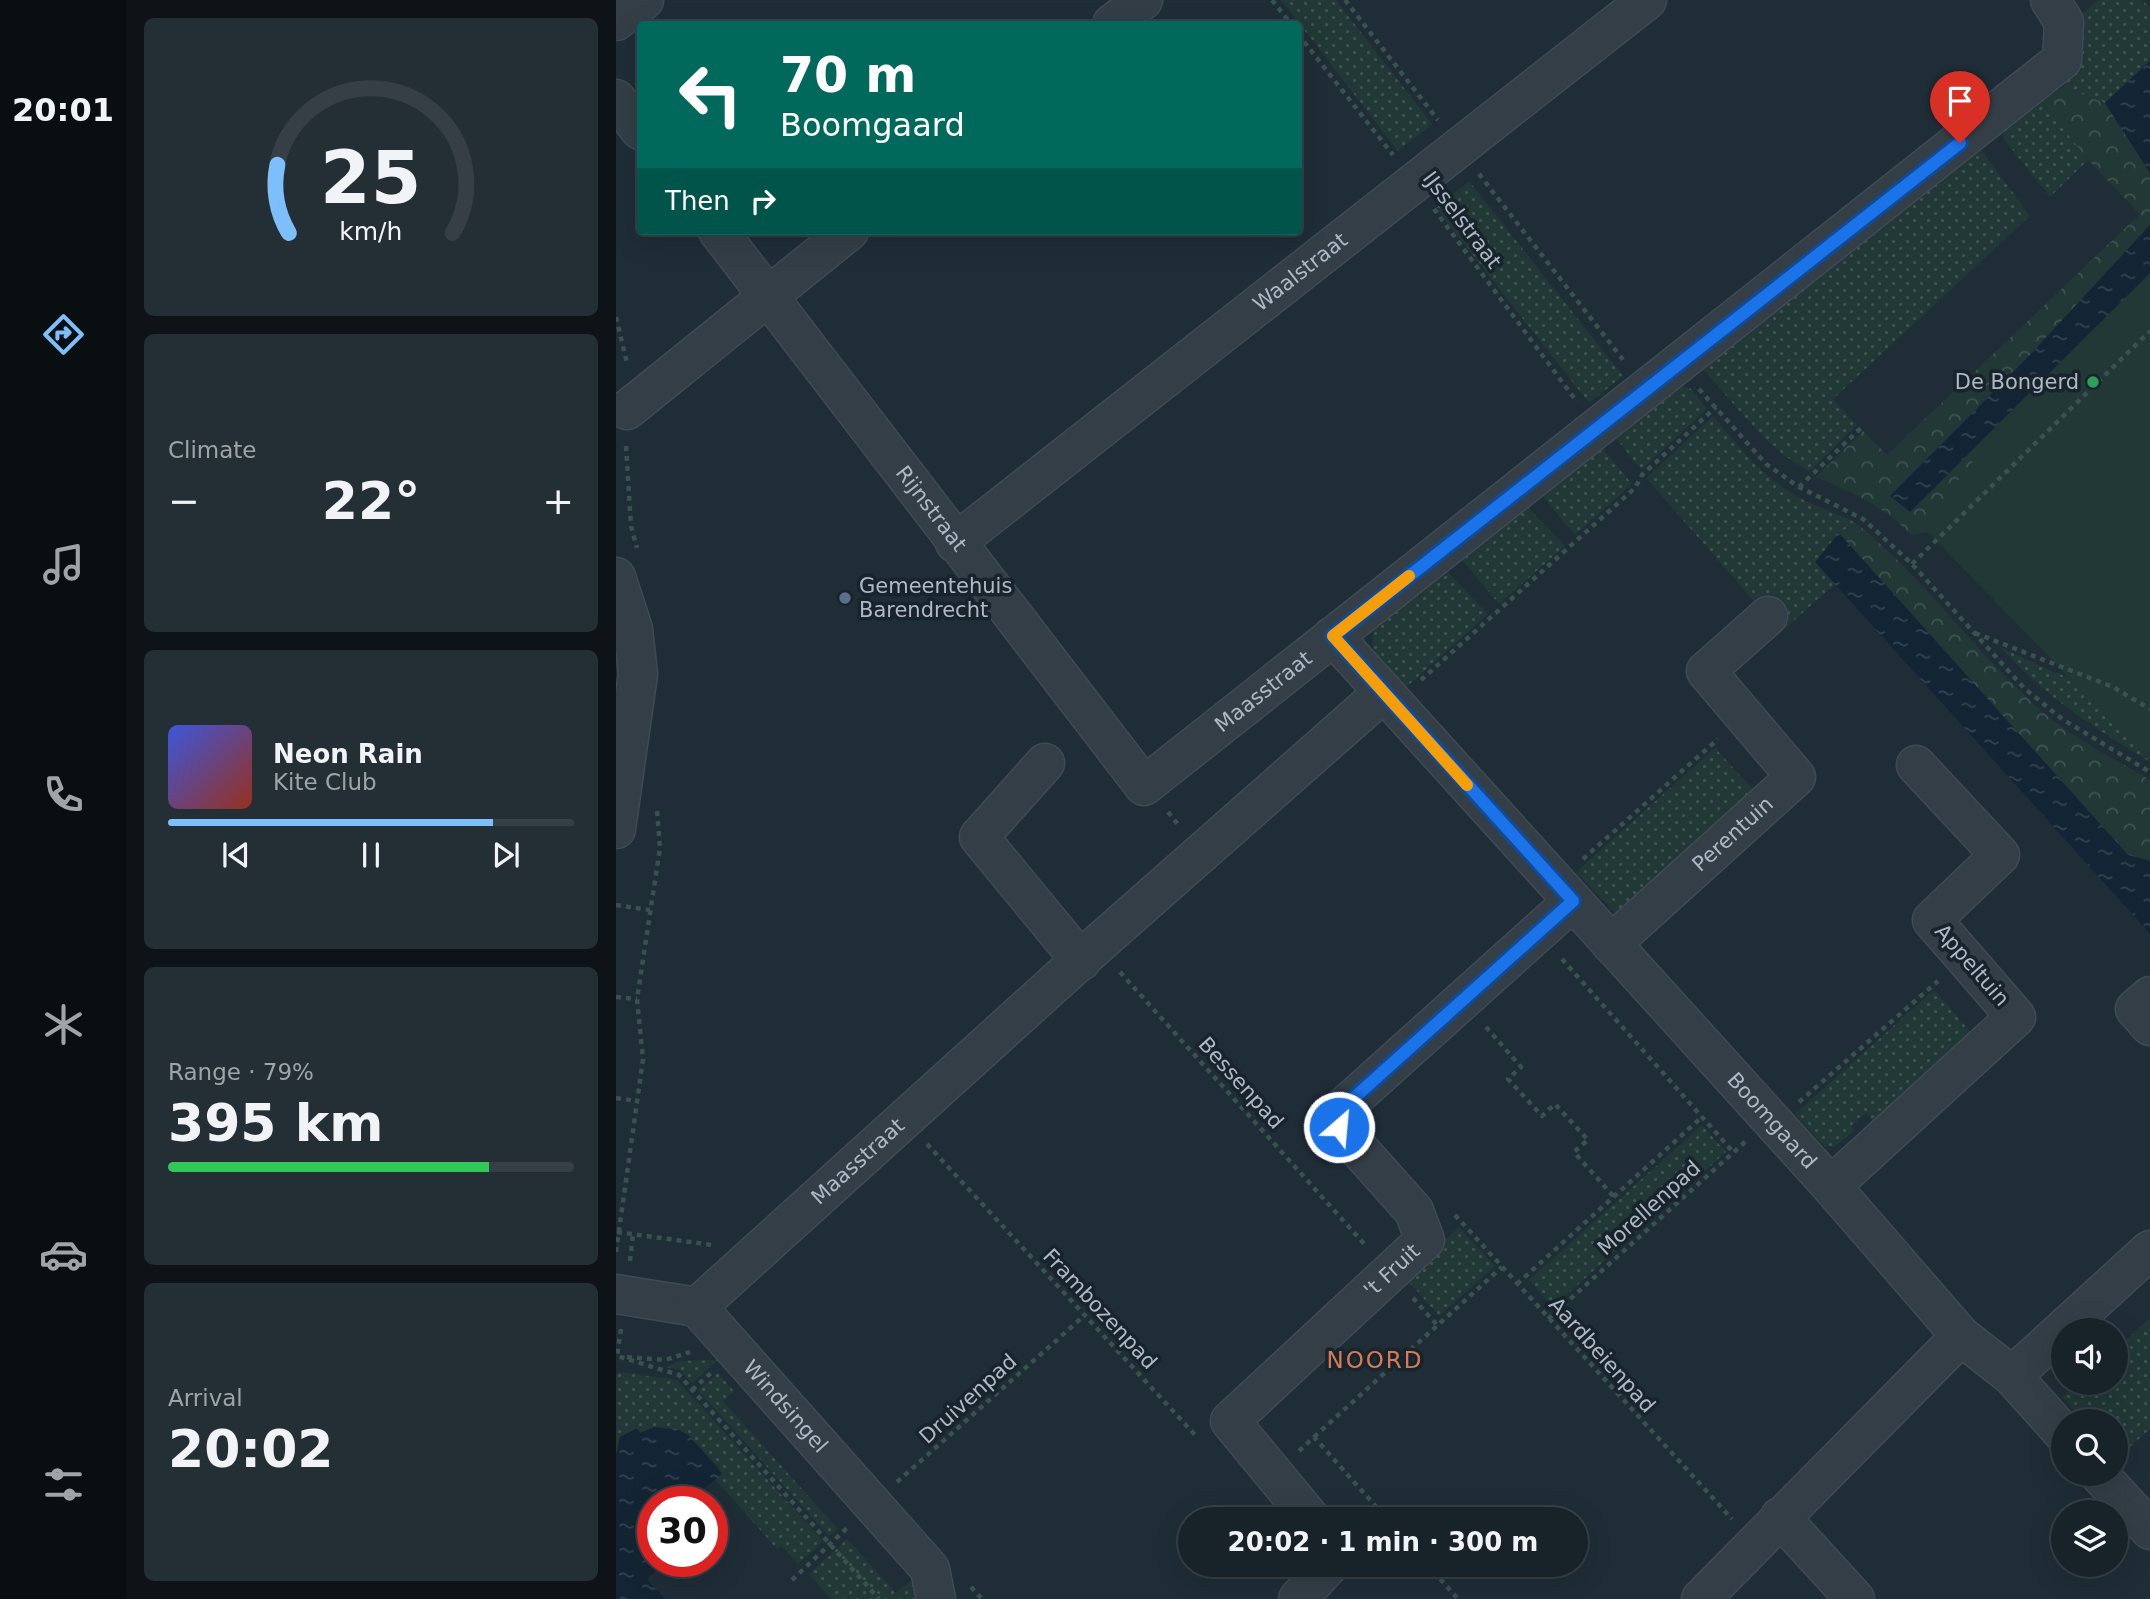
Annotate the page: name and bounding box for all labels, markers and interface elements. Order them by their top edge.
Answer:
text: 70 m [780,47,916,104]
icon: left [665,49,756,140]
pin [1930,71,1990,143]
icon: arrive [1941,82,1979,120]
text: 20:01 [12,91,114,129]
text: Boomgaard [780,106,965,144]
text: 25 [320,135,422,220]
street label: IJsselstraat [1418,167,1506,273]
icon: right [744,182,782,220]
text: Then [665,186,730,216]
text: km/h [339,217,403,246]
street label: Waalstraat [1249,228,1352,316]
icon: directions [39,310,88,359]
place label: De Bongerd [1955,370,2079,394]
marker: De Bongerd [2085,374,2101,390]
text: Climate [168,437,257,463]
street label: Rijnstraat [891,461,971,556]
text: 22° [322,471,420,531]
text: − [168,479,200,523]
text: + [542,479,574,523]
icon: music [39,540,88,589]
place label: Gemeentehuis Barendrecht [859,574,1012,622]
marker: Gemeentehuis Barendrecht [837,590,853,606]
street label: Maasstraat [1210,646,1317,737]
text: Neon Rain [273,739,423,769]
text: Kite Club [273,769,377,795]
icon: phone [39,770,88,819]
street label: Perentuin [1688,792,1778,877]
icon: previous [217,836,255,874]
icon: pause [352,836,390,874]
icon: next [487,836,525,874]
street label: Appeltuin [1930,919,2014,1011]
icon: climate [39,1000,88,1049]
street label: Bessenpad [1194,1032,1288,1134]
text: Range · 79% [168,1059,314,1085]
street label: Boomgaard [1722,1068,1822,1174]
position arrow [1302,1090,1376,1164]
text: 395 km [168,1093,383,1153]
street label: Maasstraat [807,1113,909,1209]
street label: Morellenpad [1593,1156,1705,1260]
icon: car [39,1230,88,1279]
street label: 't Fruit [1359,1239,1425,1302]
street label: Frambozenpad [1038,1244,1162,1374]
street label: Aardbeienpad [1544,1292,1660,1418]
map controls [2051,1318,2128,1577]
button: sound [2051,1318,2128,1395]
district label: NOORD [1326,1347,1424,1373]
street label: Druivenpad [915,1349,1021,1449]
street label: Windsingel [738,1355,833,1457]
text: Arrival [168,1385,243,1411]
button: search [2051,1409,2128,1486]
text: 20:02 [168,1419,334,1479]
icon: filters [39,1460,88,1509]
speed limit sign: 30 [637,1486,728,1577]
button: layers [2051,1500,2128,1577]
text: 20:02 · 1 min · 300 m [1228,1527,1538,1557]

